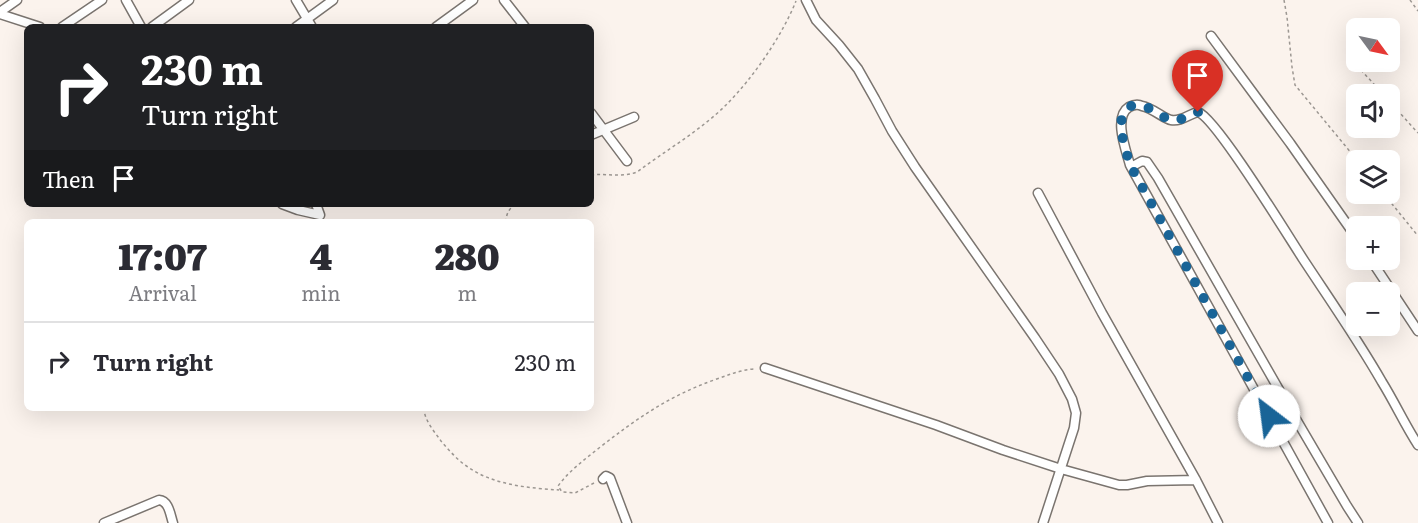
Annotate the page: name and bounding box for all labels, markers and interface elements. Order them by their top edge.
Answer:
north arrow [1346,18,1400,72]
map controls [1346,18,1400,336]
text: 230 m [141,36,263,98]
icon: right [42,48,120,126]
pin [1172,50,1223,112]
icon: arrive [1181,59,1214,92]
button: sound [1346,84,1400,138]
text: Turn right [141,93,278,133]
button: layers [1346,150,1400,204]
text: Then [42,162,95,195]
icon: arrive [107,162,140,195]
button: + [1346,216,1400,270]
text: 17:07 [118,228,207,281]
text: 4 [309,228,332,281]
text: 280 [435,228,500,281]
text: Arrival [128,277,197,307]
text: min [301,277,340,307]
text: m [458,277,477,307]
button: − [1346,282,1400,336]
icon: right [42,345,75,378]
text: Turn right [93,345,213,378]
text: 230 m [514,345,576,378]
position arrow [1237,384,1301,448]

